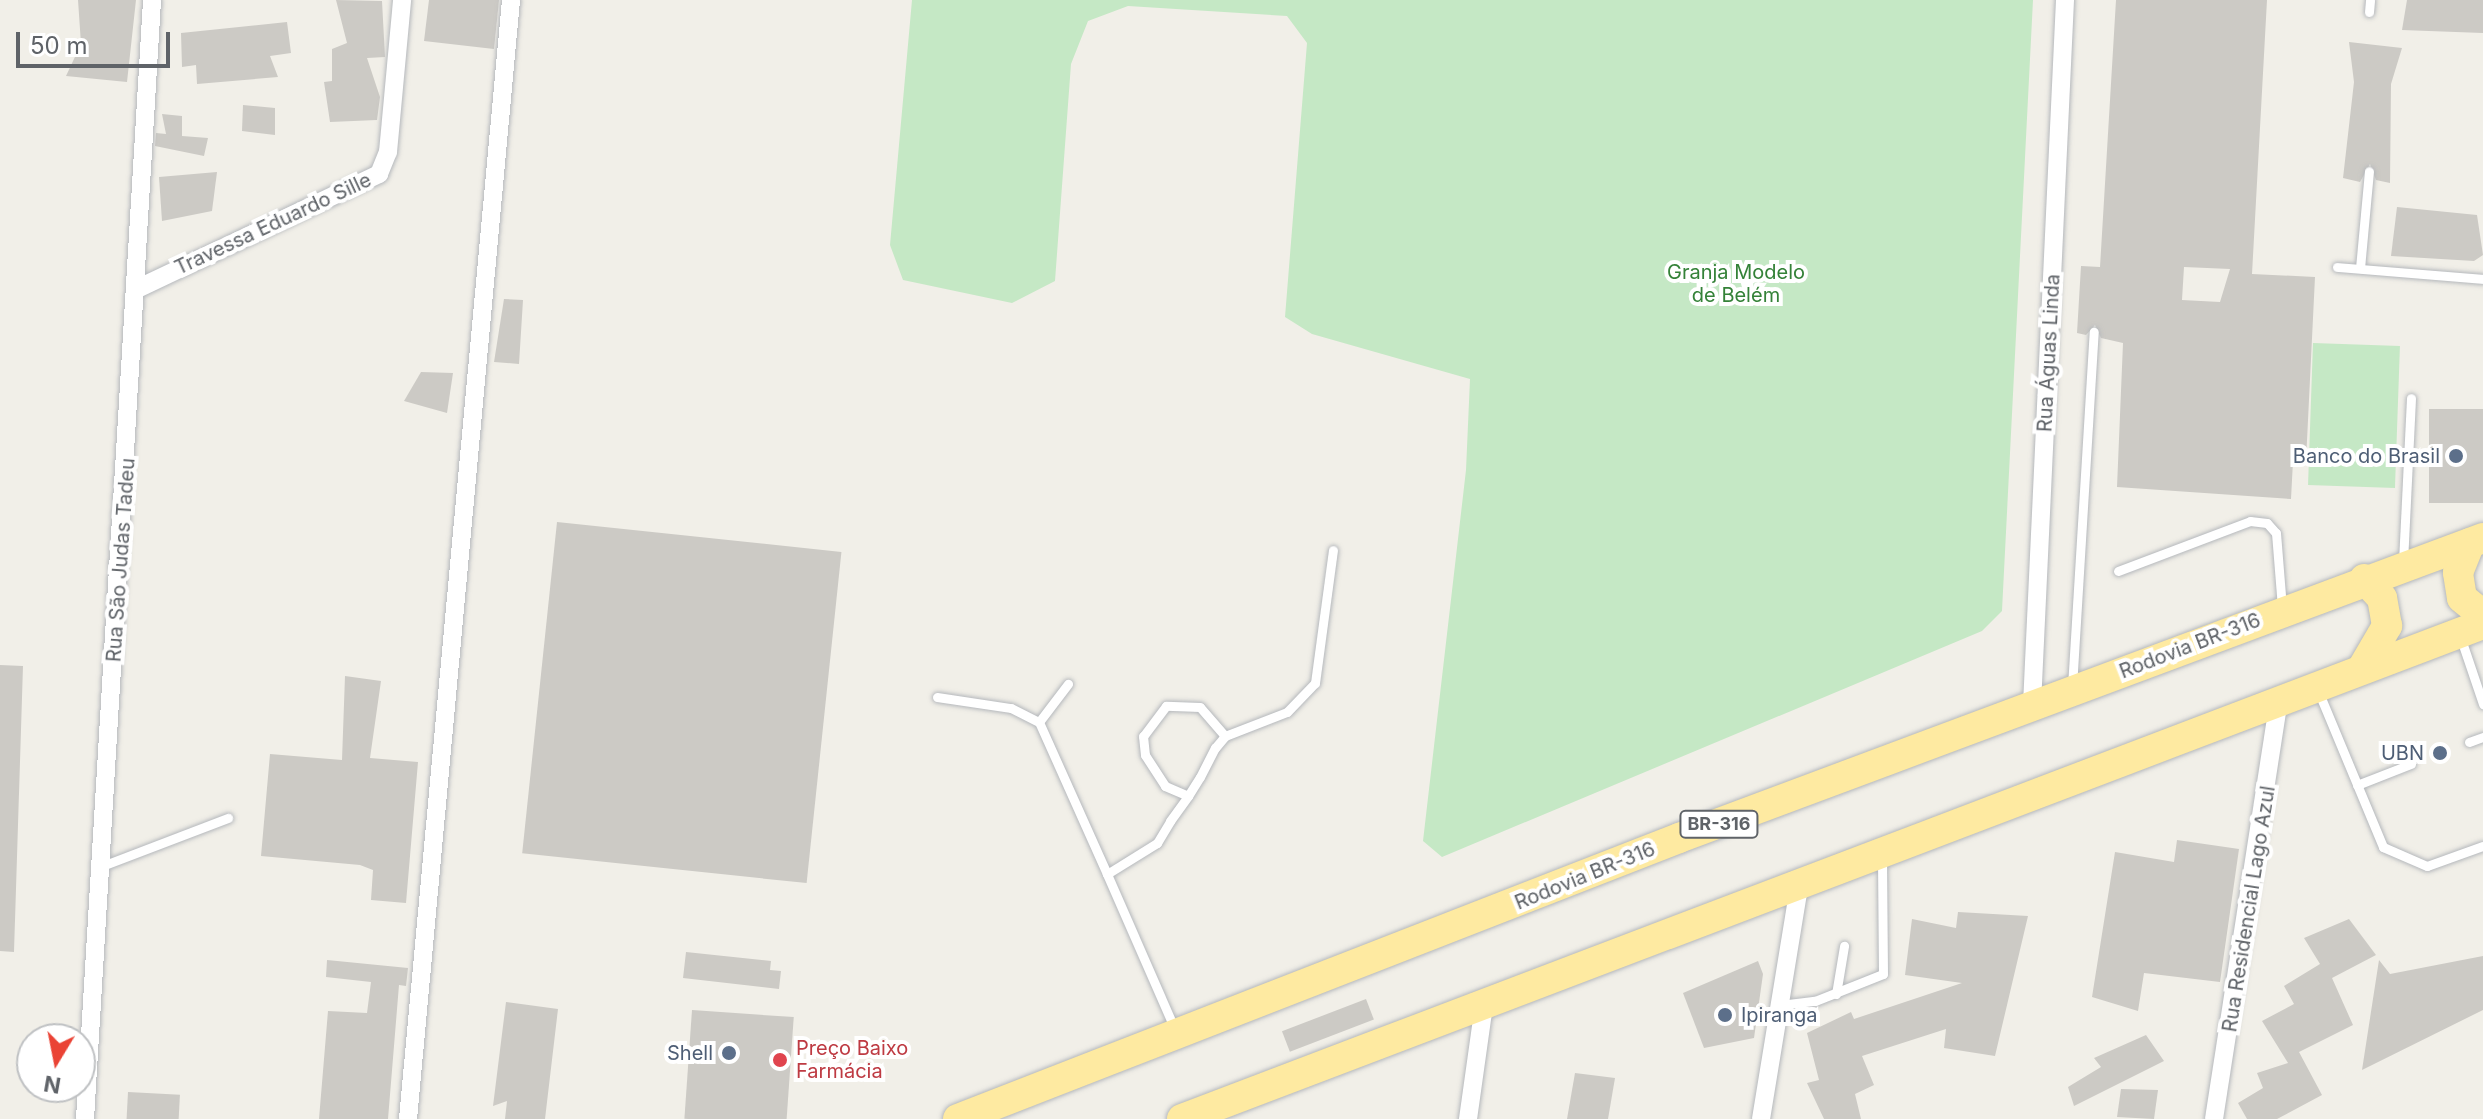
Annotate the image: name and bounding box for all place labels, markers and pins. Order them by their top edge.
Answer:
place label: Banco do Brasil [2293,444,2440,468]
marker: Banco do Brasil [2447,447,2465,465]
place label: UBN [2381,741,2424,765]
marker: UBN [2431,744,2449,762]
place label: Ipiranga [1741,1003,1818,1027]
marker: Ipiranga [1716,1006,1734,1024]
place label: Preço Baixo Farmácia [796,1036,908,1083]
place label: Shell [667,1041,713,1065]
marker: Shell [720,1044,738,1062]
marker: Preço Baixo Farmácia [771,1051,789,1069]

